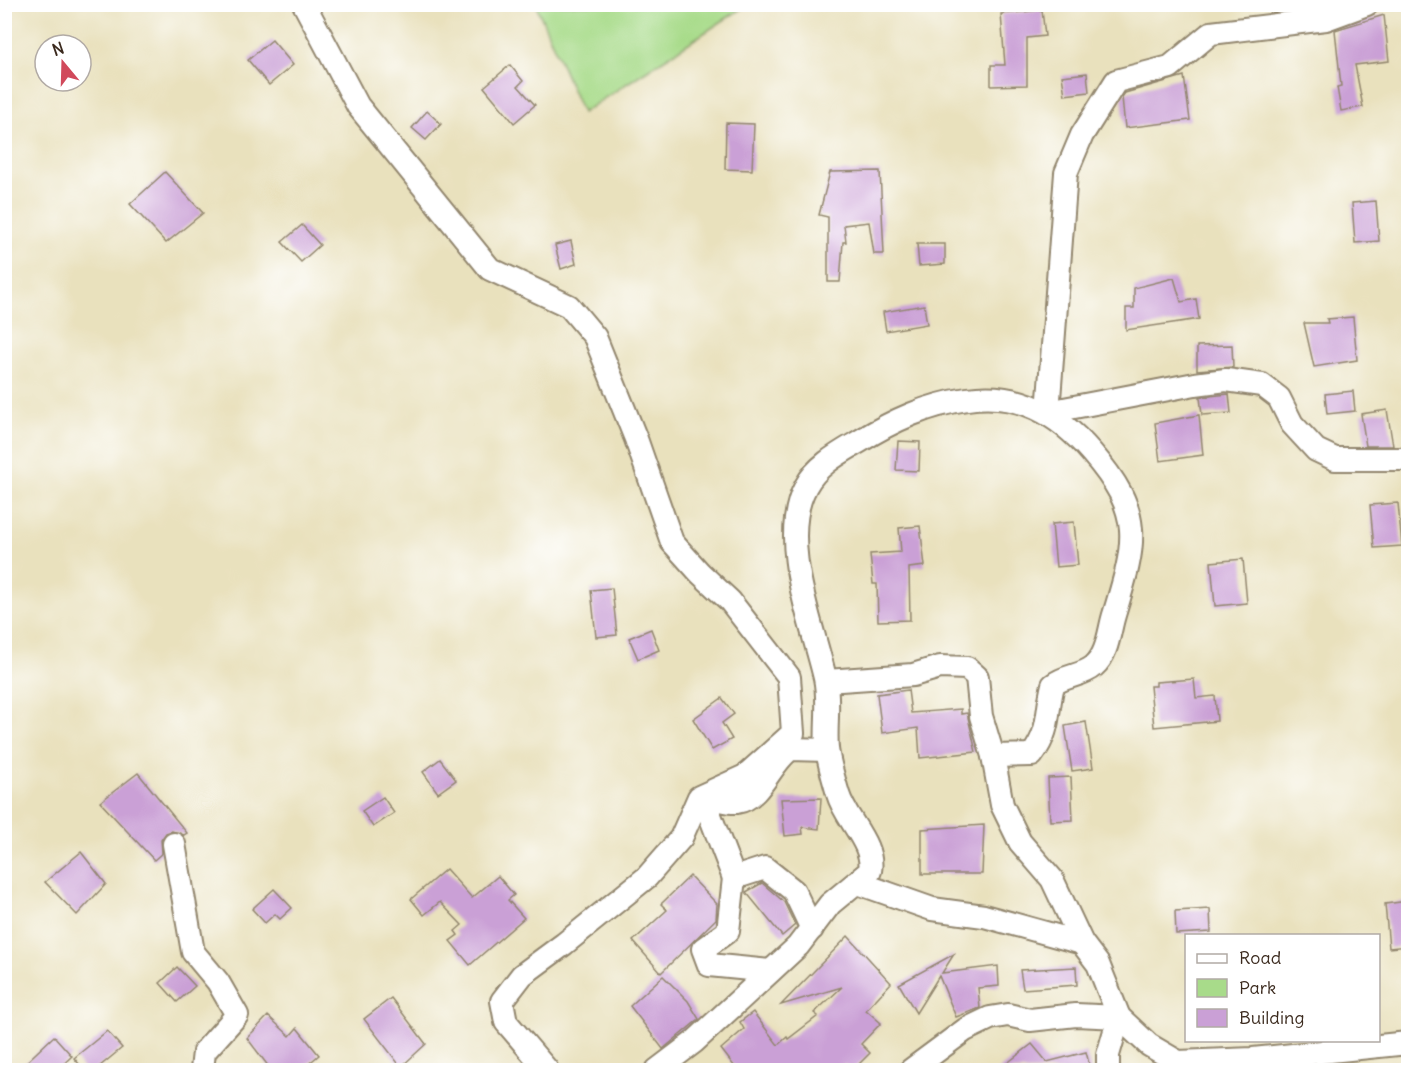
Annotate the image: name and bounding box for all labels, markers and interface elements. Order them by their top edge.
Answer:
north arrow [33,33,93,93]
text: N [50,38,67,60]
legend [1185,934,1380,1042]
text: Road [1239,946,1282,969]
text: Park [1239,976,1276,999]
text: Building [1239,1006,1304,1029]

